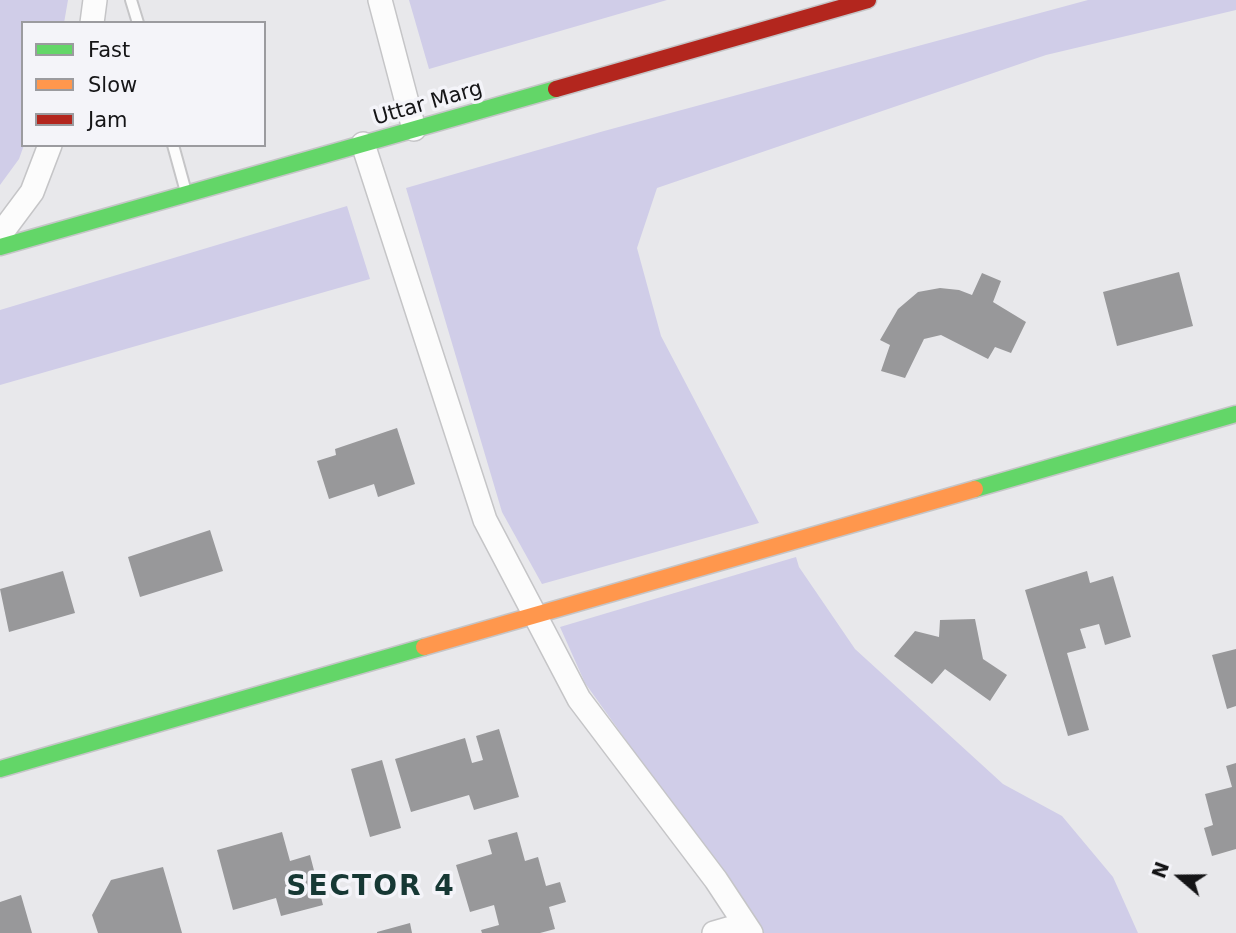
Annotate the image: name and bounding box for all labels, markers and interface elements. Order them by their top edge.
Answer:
legend [21,21,266,147]
text: Fast [88,38,130,62]
text: Slow [88,73,137,97]
street label: Uttar Marg [370,76,486,132]
text: Jam [88,108,128,132]
north arrow [1145,842,1215,912]
text: N [1147,859,1173,881]
district label: SECTOR 4 [287,871,455,905]

